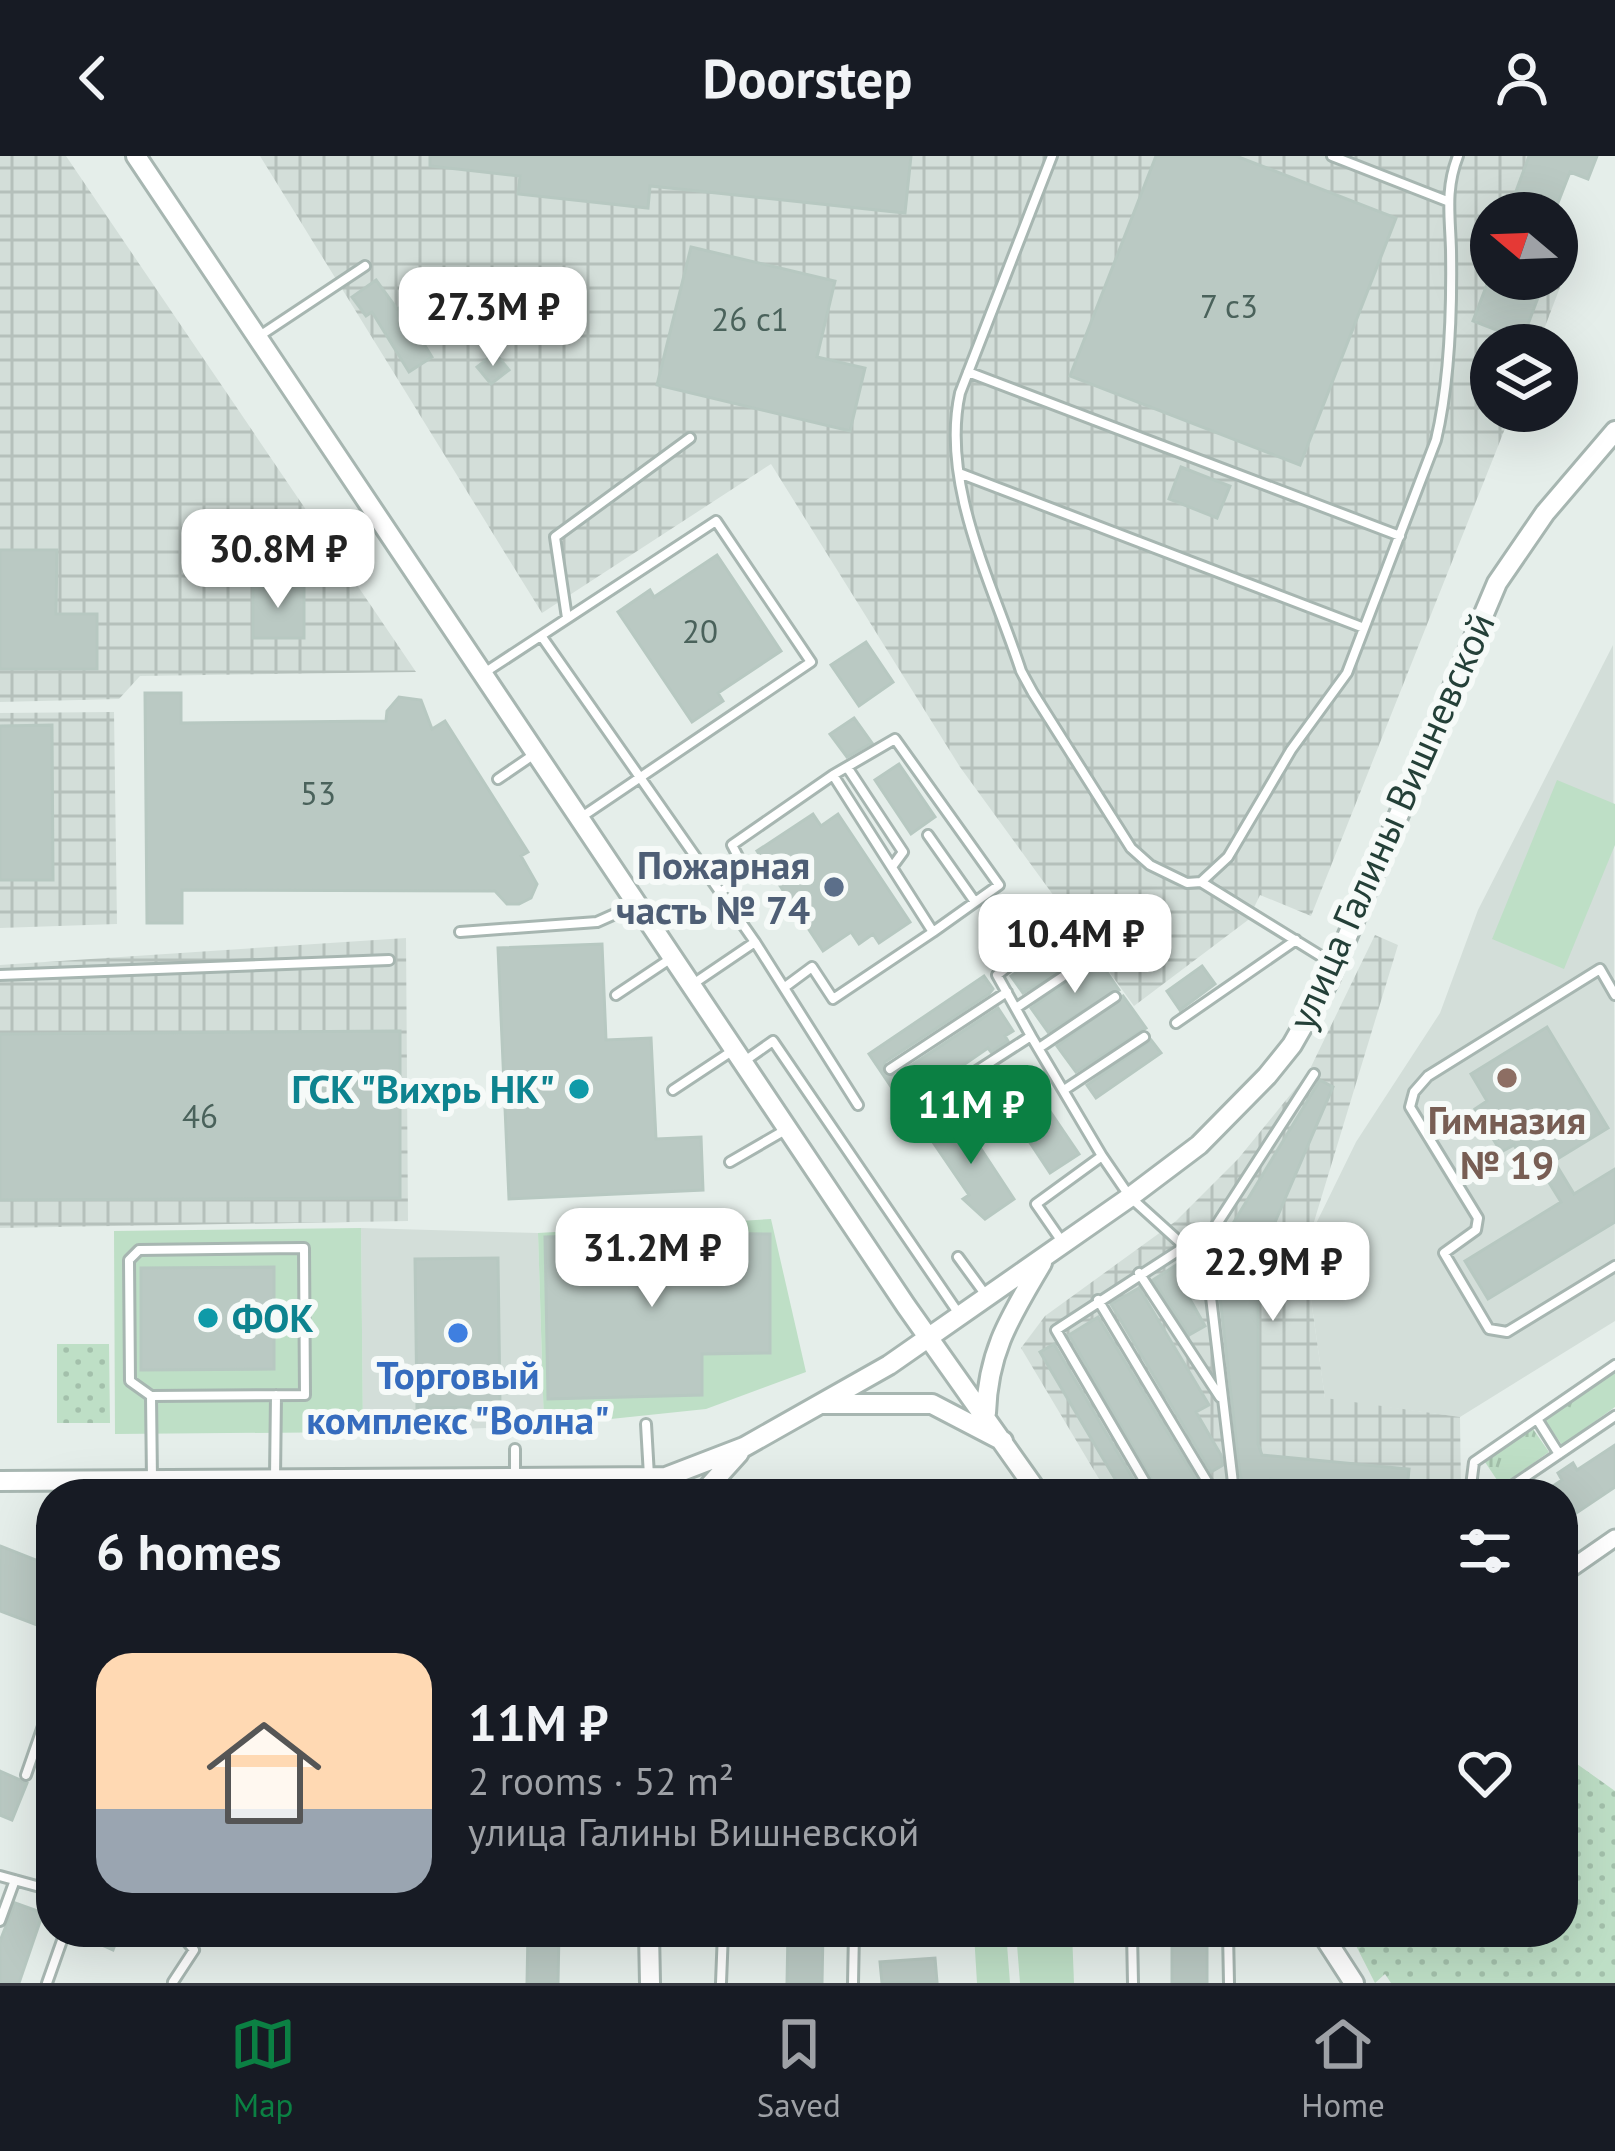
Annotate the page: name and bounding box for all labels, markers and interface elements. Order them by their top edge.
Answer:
text: Doorstep [703,43,912,113]
icon: back [60,45,126,111]
icon: person [1489,45,1555,111]
north arrow [1470,192,1578,300]
map controls [1470,192,1578,432]
pin: 27.3M ₽ [382,267,604,369]
text: 27.3M ₽ [426,280,560,331]
house number: 7 с3 [1200,284,1258,327]
house number: 26 с1 [711,297,789,340]
button: layers [1470,324,1578,432]
pin: 30.8M ₽ [167,509,389,611]
text: 30.8M ₽ [208,522,348,573]
street label: улица Галины Вишневской [1275,604,1506,1037]
house number: 20 [682,609,718,652]
house number: 53 [300,771,336,814]
place label: Пожарная часть № 74 [616,839,810,935]
marker: Пожарная часть № 74 [821,874,847,900]
pin: 10.4M ₽ [964,894,1186,996]
text: 10.4M ₽ [1005,907,1145,958]
place label: ГСК "Вихрь НК" [291,1063,555,1114]
pin: 11M ₽ [887,1065,1055,1167]
marker: Гимназия № 19 [1494,1065,1520,1091]
marker: ГСК "Вихрь НК" [566,1076,592,1102]
text: 11M ₽ [917,1078,1025,1129]
house number: 46 [182,1094,218,1137]
place label: Гимназия № 19 [1428,1094,1586,1190]
pin: 31.2M ₽ [541,1208,763,1310]
text: 31.2M ₽ [582,1221,722,1272]
pin: 22.9M ₽ [1162,1222,1384,1324]
text: 22.9M ₽ [1203,1235,1343,1286]
place label: ФОК [232,1292,314,1343]
marker: ФОК [195,1305,221,1331]
marker: Торговый комплекс "Волна" [445,1320,471,1346]
place label: Торговый комплекс "Волна" [306,1349,610,1445]
text: 6 homes [96,1518,282,1584]
icon: filters [1452,1518,1518,1584]
text: 11M ₽ [468,1689,608,1755]
icon: home [192,1701,336,1845]
icon: heart [1452,1740,1518,1806]
text: 2 rooms · 52 m² [468,1755,734,1806]
text: улица Галины Вишневской [468,1806,919,1857]
tab: Map [230,2011,296,2126]
tab: Saved [757,2011,841,2126]
tab: Home [1301,2011,1385,2126]

